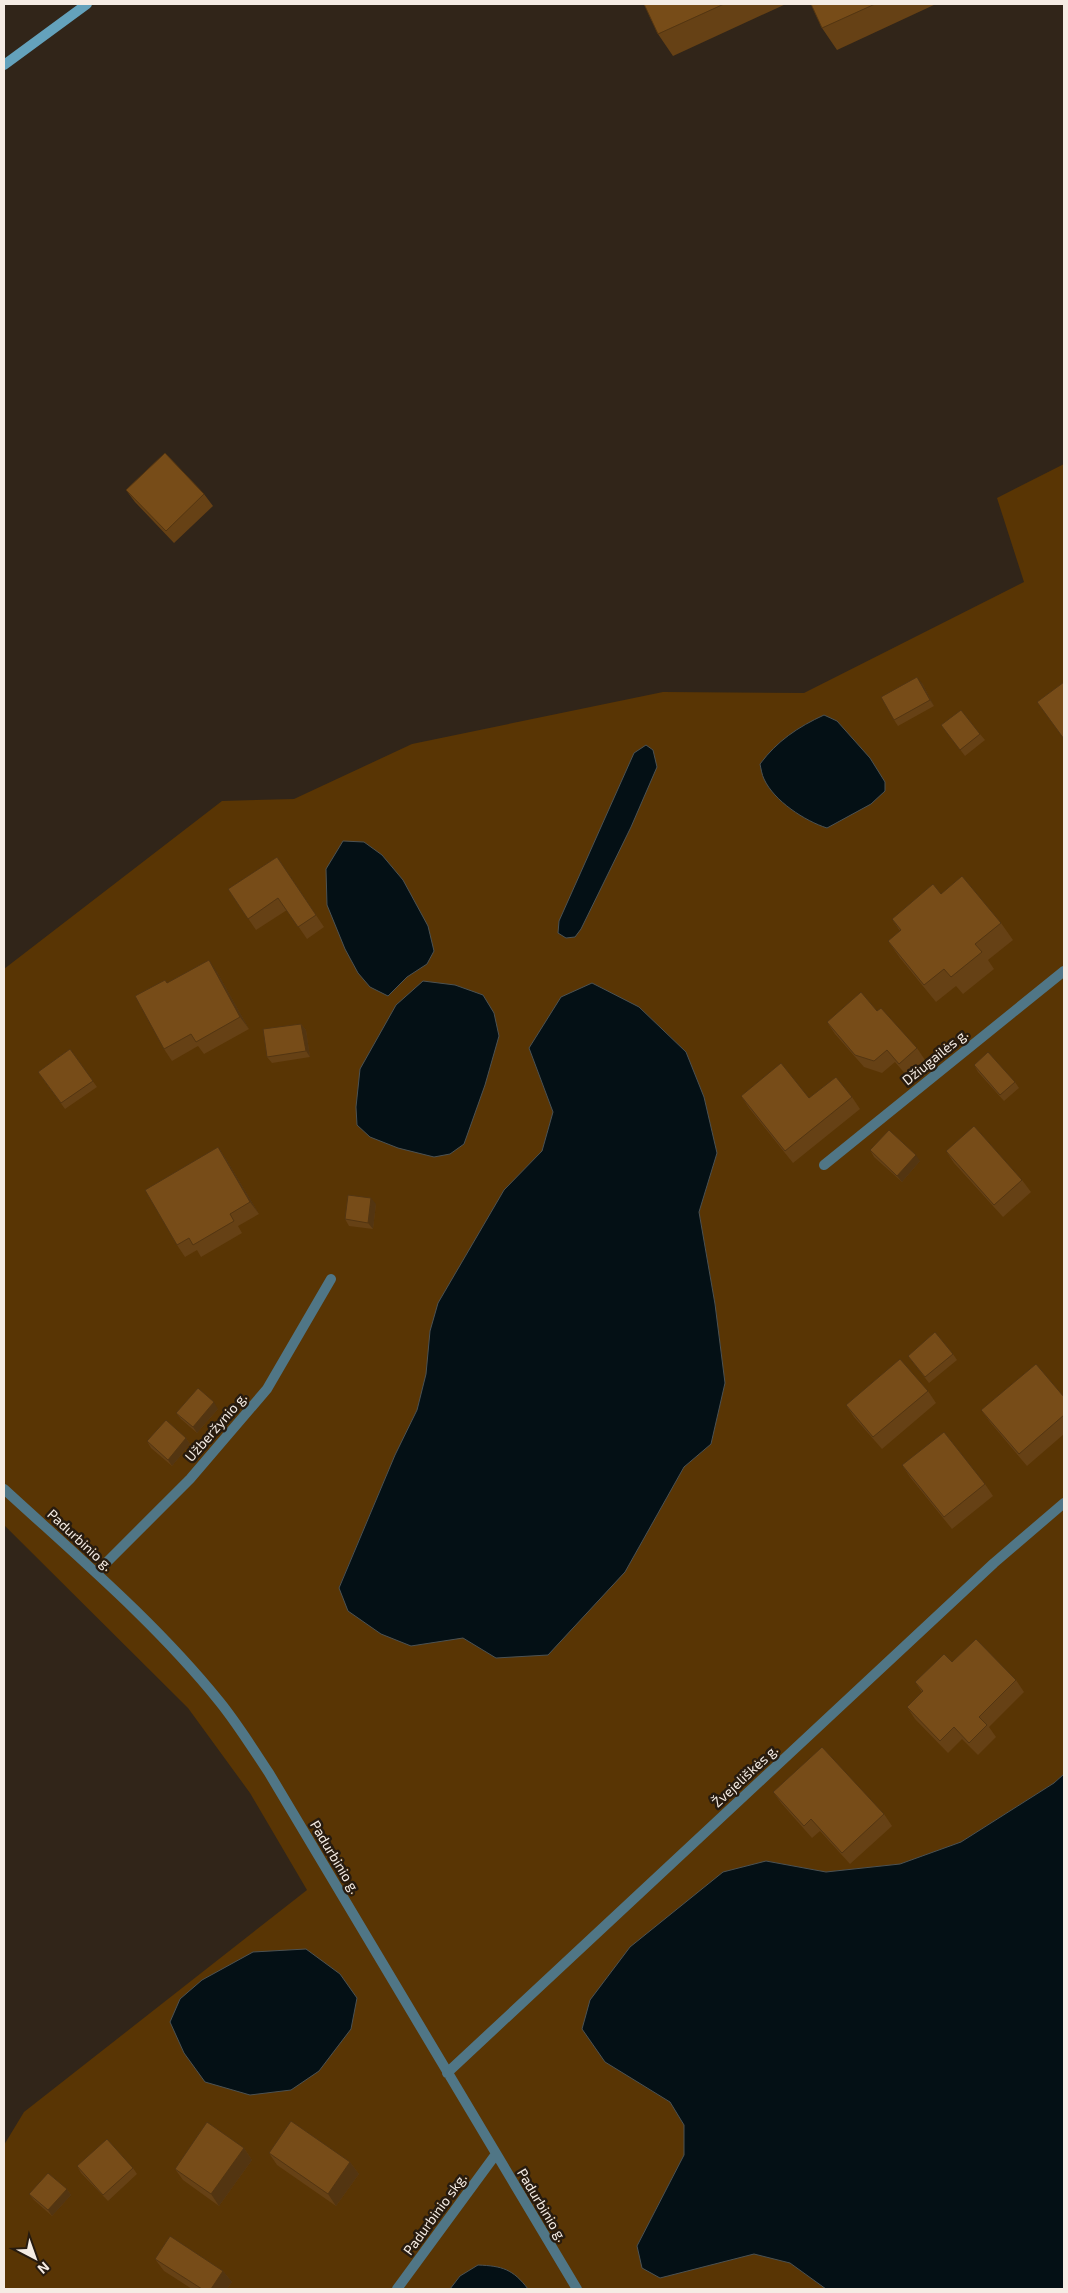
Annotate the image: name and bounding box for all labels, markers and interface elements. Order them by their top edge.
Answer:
street label: Džiugailės g. [898,1025,971,1088]
street label: Užberžynio g. [181,1389,250,1465]
street label: Padurbinio g. [44,1505,116,1574]
street label: Žvejeliškės g. [708,1741,781,1811]
street label: Padurbinio g. [307,1817,364,1897]
street label: Padurbinio g. [514,2165,571,2245]
street label: Padurbinio skg. [399,2170,470,2258]
north arrow [10,2233,60,2283]
text: N [34,2258,53,2278]

